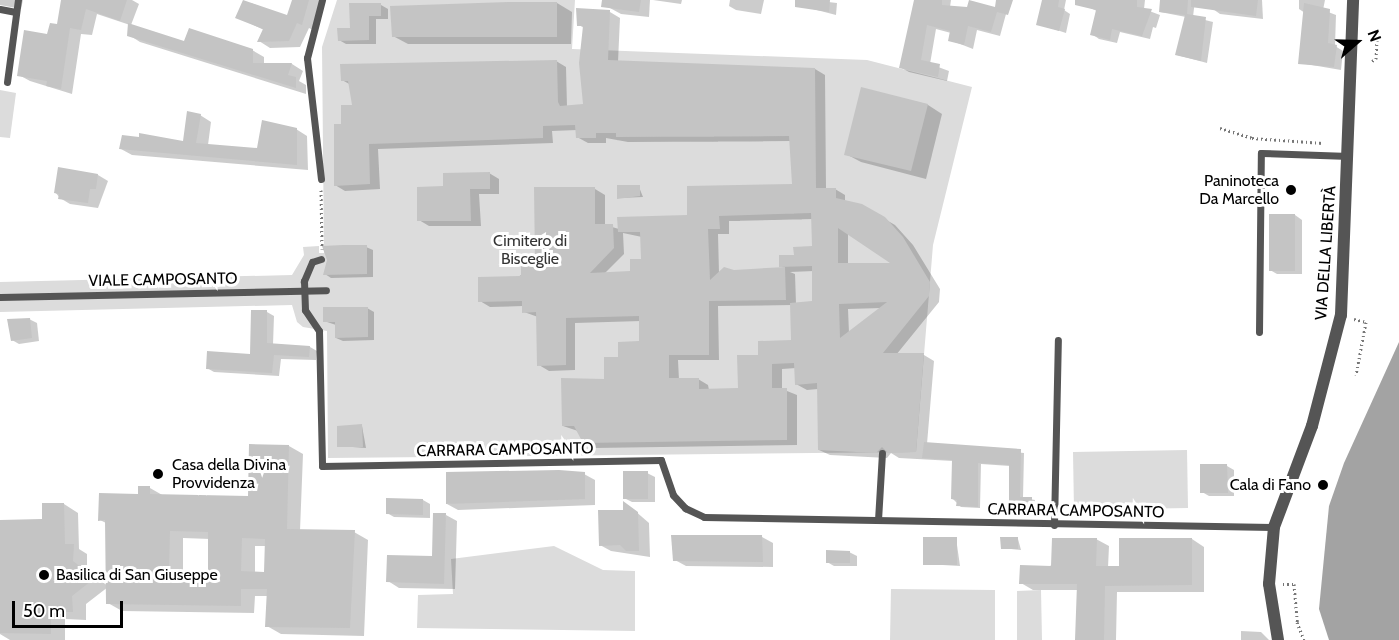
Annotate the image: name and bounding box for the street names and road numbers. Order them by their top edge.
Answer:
street label: VIA DELLA LIBERTÀ [1312,185,1340,321]
street label: VIALE CAMPOSANTO [88,269,238,291]
street label: CARRARA CAMPOSANTO [416,439,594,461]
street label: CARRARA CAMPOSANTO [987,500,1165,522]

